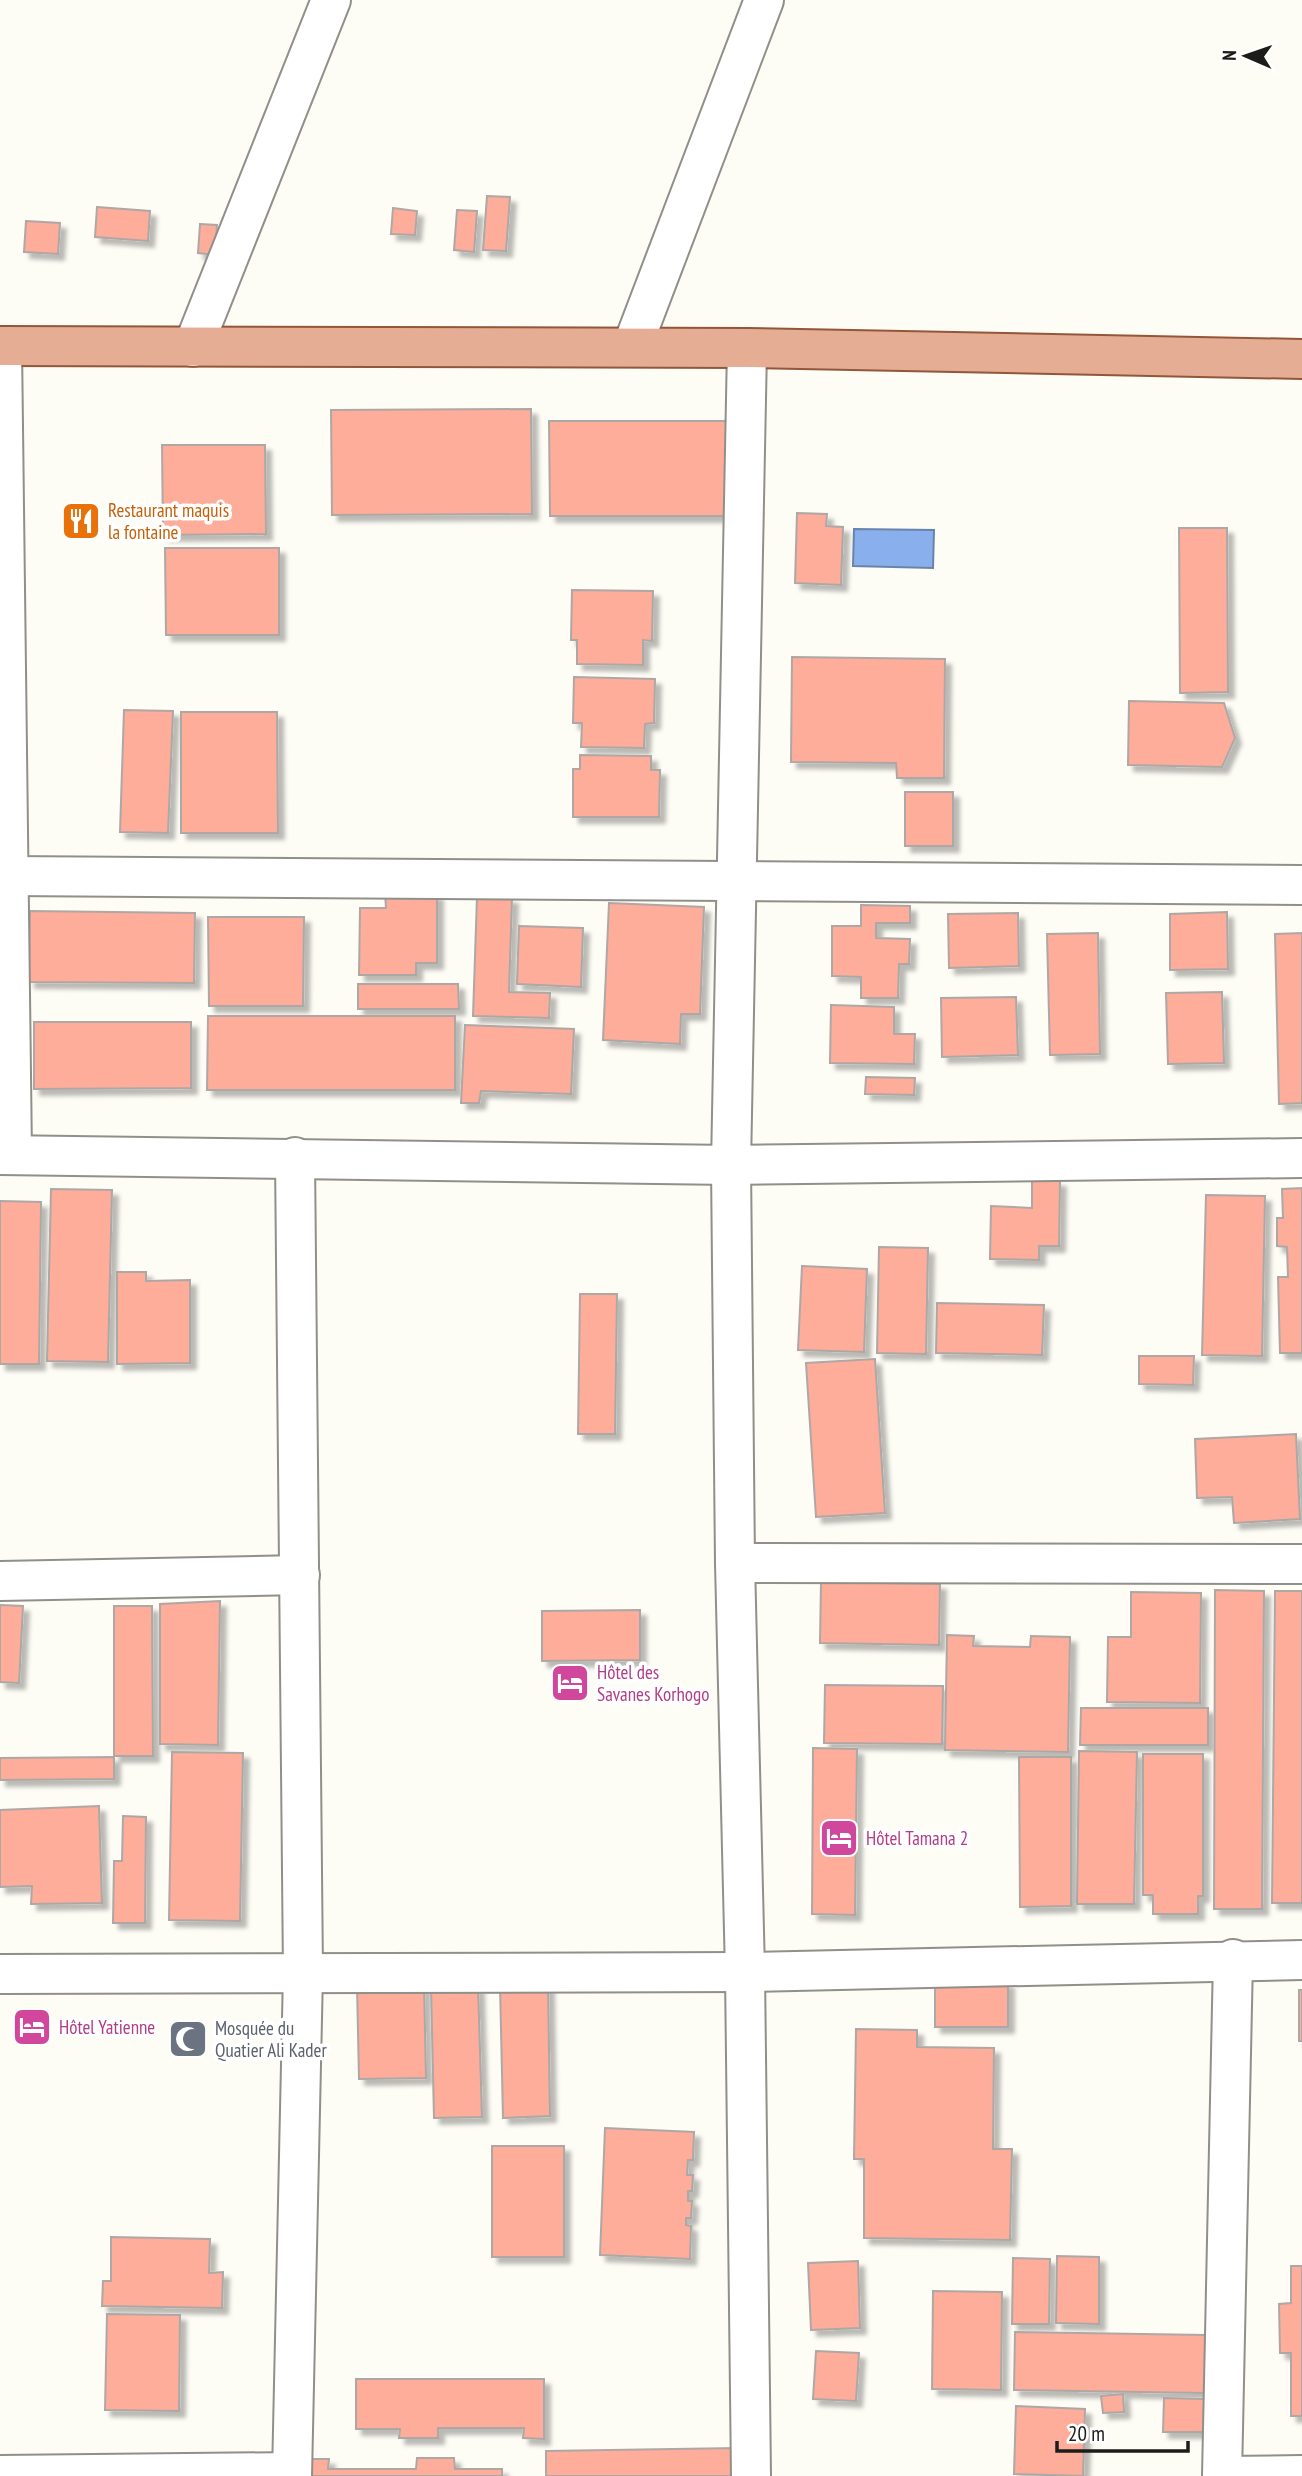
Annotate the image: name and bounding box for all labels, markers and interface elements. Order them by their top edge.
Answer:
north arrow [1211,21,1281,91]
text: N [1217,50,1241,61]
place label: Restaurant maquis la fontaine [108,498,229,544]
restaurant icon: Restaurant maquis la fontaine [60,500,102,542]
place label: Hôtel des Savanes Korhogo [597,1660,709,1706]
hotel icon: Hôtel des Savanes Korhogo [549,1662,591,1704]
hotel icon: Hôtel Tamana 2 [818,1817,860,1859]
place label: Hôtel Tamana 2 [866,1826,968,1850]
hotel icon: Hôtel Yatienne [11,2006,53,2048]
place label: Hôtel Yatienne [59,2015,155,2039]
place label: Mosquée du Quatier Ali Kader [215,2016,327,2062]
mosque icon: Mosquée du Quatier Ali Kader [167,2018,209,2060]
scale bar [1057,2410,1188,2454]
text: 20 m [1068,2420,1105,2447]

